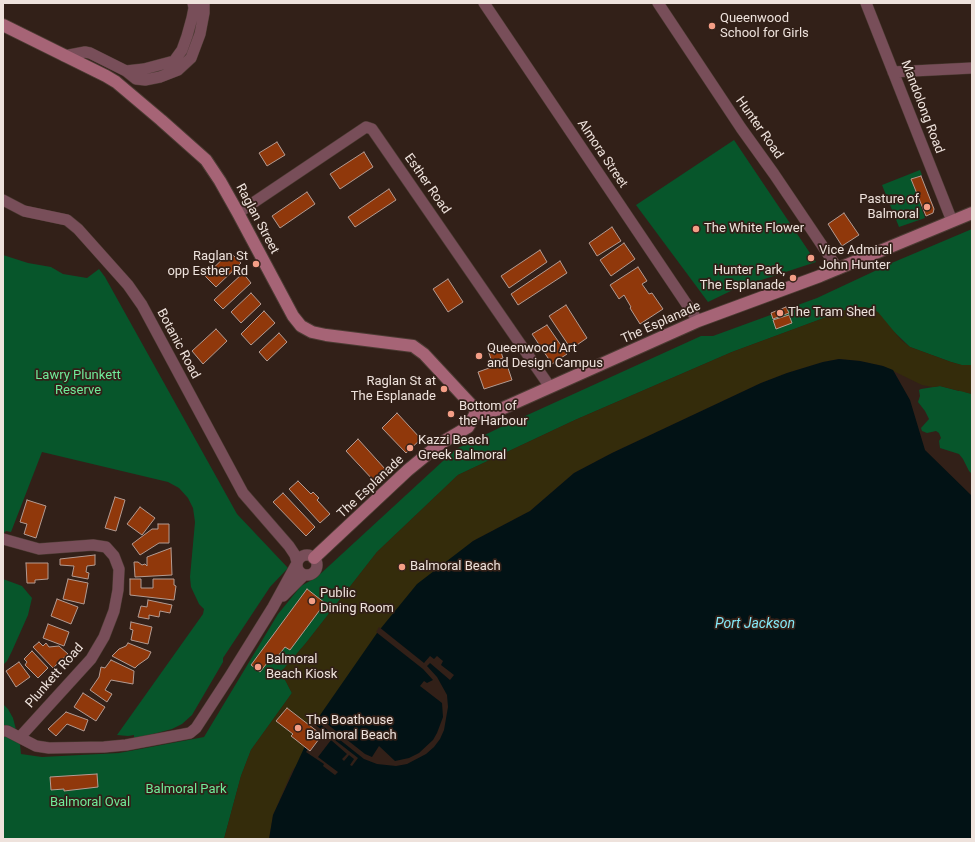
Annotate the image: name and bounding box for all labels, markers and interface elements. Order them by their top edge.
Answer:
place label: Queenwood School for Girls [720,11,809,42]
marker: Queenwood School for Girls [707,21,717,31]
street label: Mandolong Road [897,58,947,156]
street label: Hunter Road [732,94,786,162]
street label: Almora Street [573,117,631,191]
street label: Esther Road [401,151,453,217]
street label: Raglan Street [232,181,282,257]
place label: Pasture of Balmoral [859,192,919,223]
marker: Pasture of Balmoral [922,202,932,212]
place label: The White Flower [704,221,804,237]
marker: The White Flower [691,224,701,234]
place label: Vice Admiral John Hunter [819,243,892,274]
place label: Raglan St opp Esther Rd [167,249,248,280]
marker: Vice Admiral John Hunter [806,253,816,263]
marker: Raglan St opp Esther Rd [251,259,261,269]
place label: Hunter Park, The Esplanade [700,263,785,294]
marker: Hunter Park, The Esplanade [788,273,798,283]
street label: The Esplanade [619,299,703,347]
place label: The Tram Shed [788,305,875,321]
street label: Botanic Road [153,306,203,382]
marker: The Tram Shed [775,308,785,318]
place label: Queenwood Art and Design Campus [487,341,603,372]
marker: Queenwood Art and Design Campus [474,351,484,361]
park label: Lawry Plunkett Reserve [35,368,121,399]
place label: Raglan St at The Esplanade [351,374,436,405]
marker: Raglan St at The Esplanade [439,384,449,394]
place label: Bottom of the Harbour [459,399,528,430]
marker: Bottom of the Harbour [446,409,456,419]
place label: Kazzi Beach Greek Balmoral [418,433,506,464]
marker: Kazzi Beach Greek Balmoral [405,443,415,453]
street label: The Esplanade [335,452,407,522]
place label: Balmoral Beach [410,559,501,575]
marker: Balmoral Beach [397,562,407,572]
place label: Public Dining Room [320,586,394,617]
marker: Public Dining Room [307,596,317,606]
water label: Port Jackson [715,616,795,632]
street label: Plunkett Road [23,640,87,712]
place label: Balmoral Beach Kiosk [266,652,337,683]
marker: Balmoral Beach Kiosk [253,662,263,672]
place label: The Boathouse Balmoral Beach [306,713,397,744]
marker: The Boathouse Balmoral Beach [293,723,303,733]
park label: Balmoral Park [146,782,226,798]
park label: Balmoral Oval [50,795,130,811]

